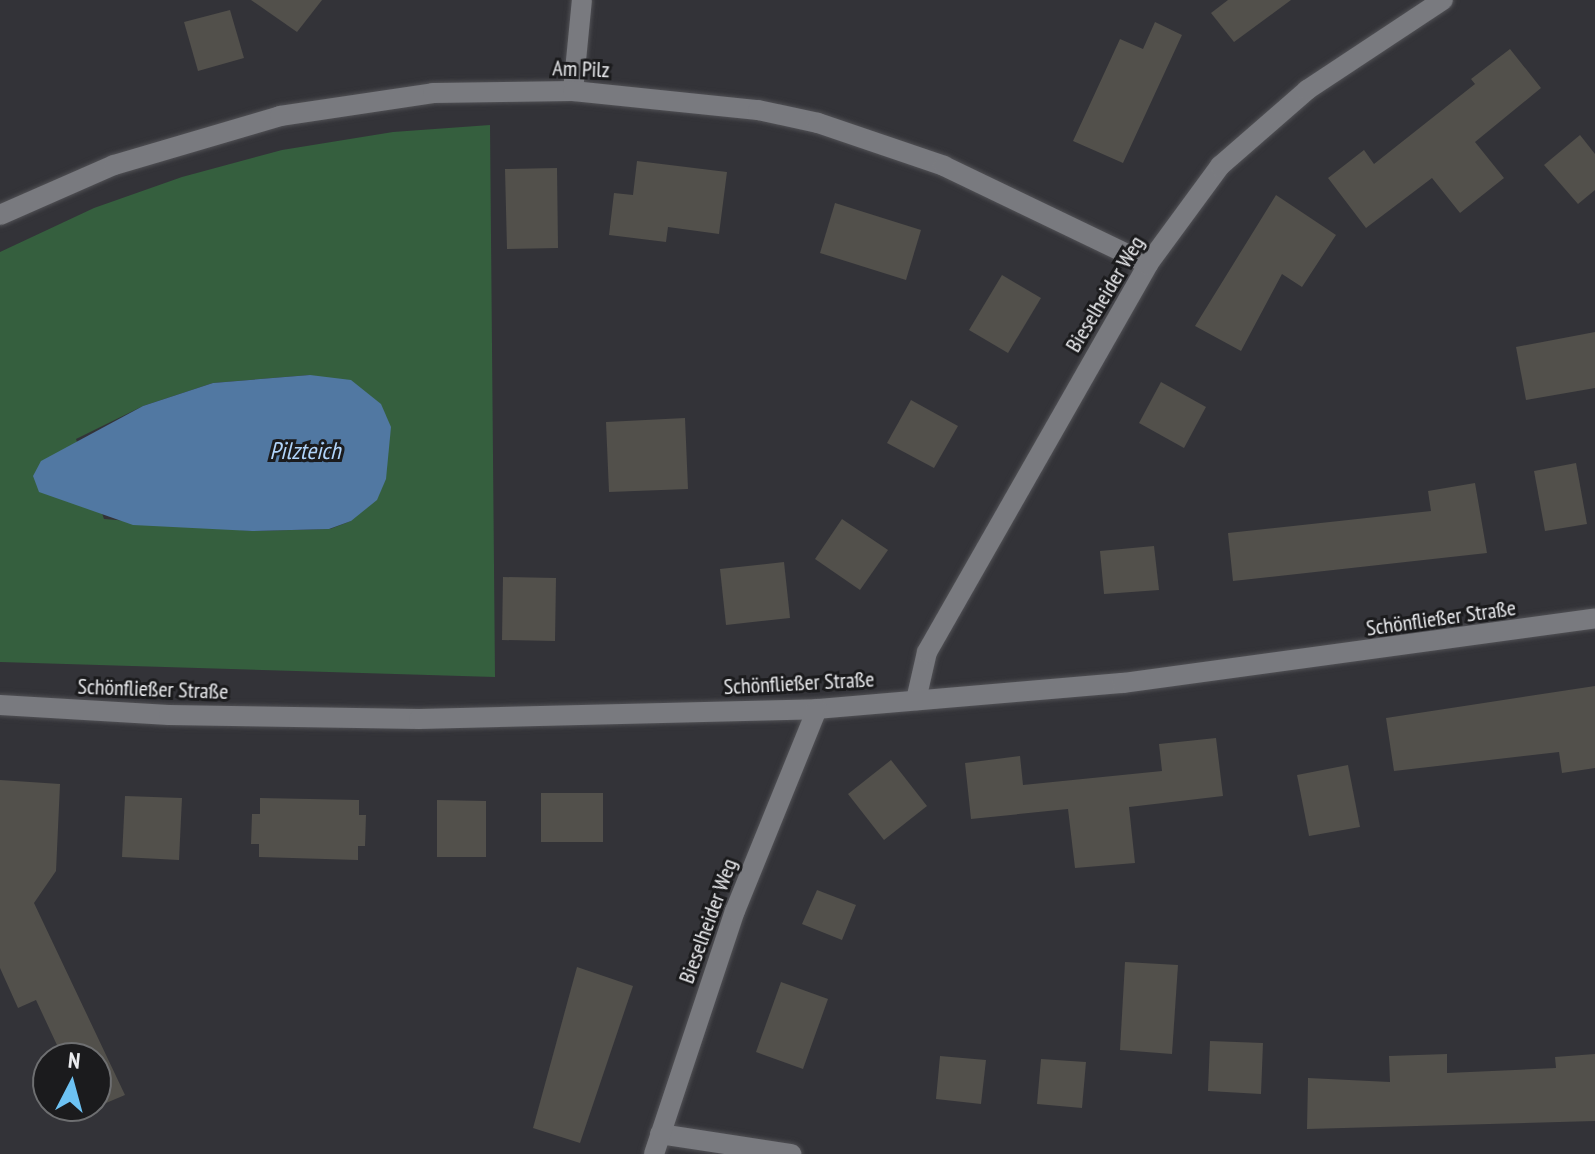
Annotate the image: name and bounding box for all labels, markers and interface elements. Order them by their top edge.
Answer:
street label: Am Pilz [552,55,610,83]
street label: Bieselheider Weg [1060,231,1150,357]
water label: Pilzteich [270,437,340,465]
street label: Schönfließer Straße [1364,594,1518,642]
street label: Schönfließer Straße [723,666,875,700]
street label: Schönfließer Straße [77,673,229,705]
street label: Bieselheider Weg [673,855,743,987]
north arrow [32,1042,112,1122]
text: N [67,1046,82,1075]

